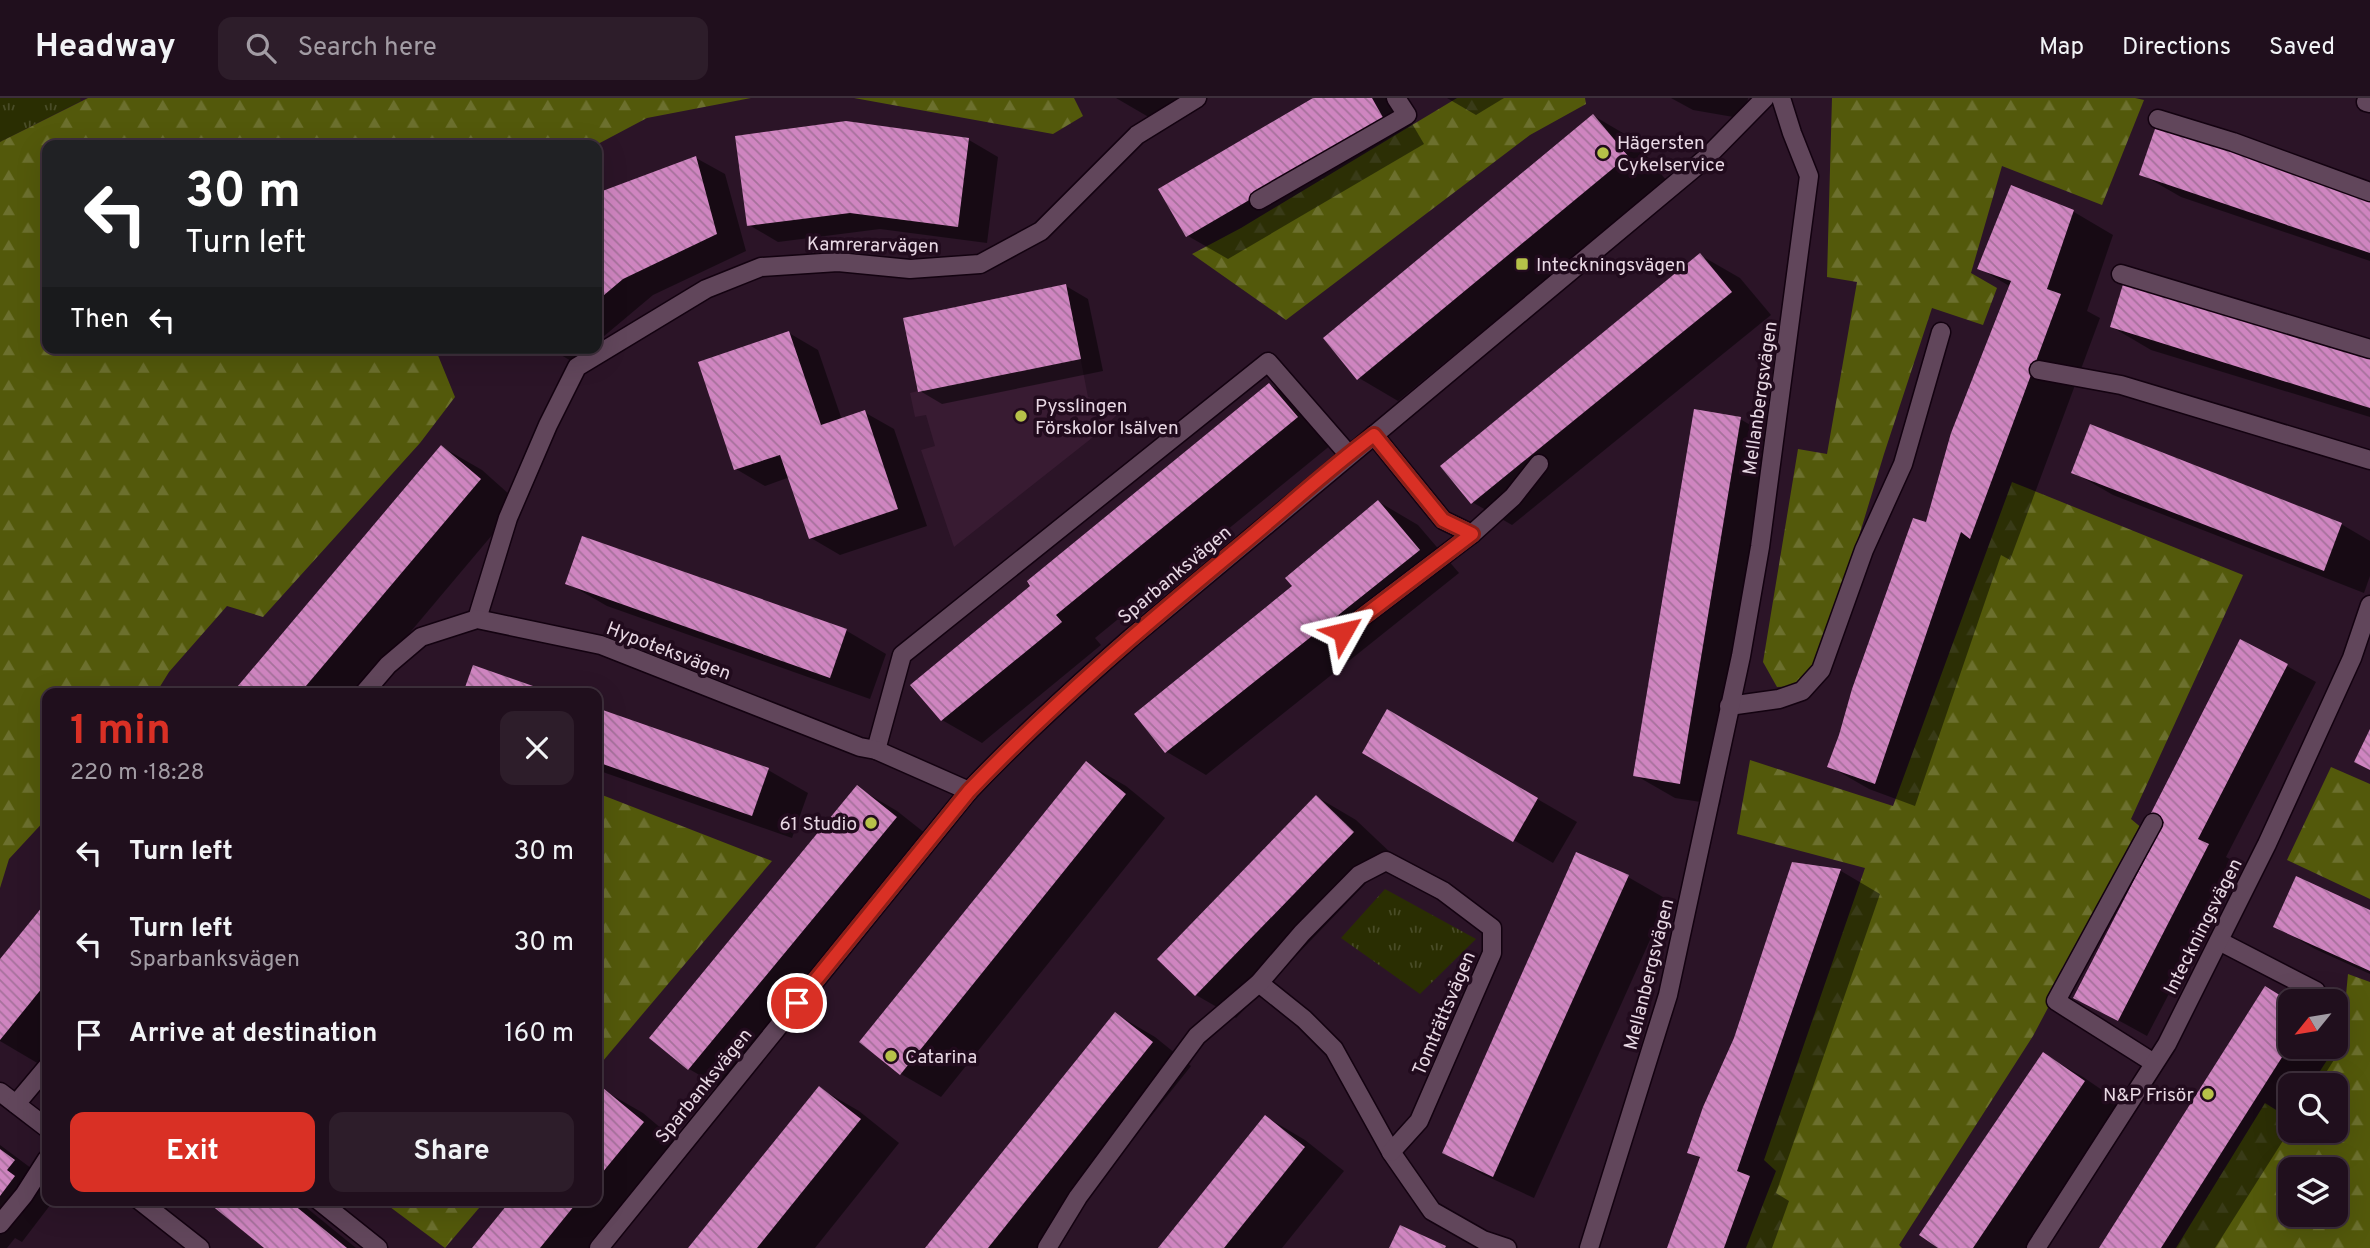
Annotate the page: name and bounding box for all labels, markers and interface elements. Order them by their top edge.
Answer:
search box [218,17,708,80]
text: Headway [35,27,176,69]
icon: search [242,29,280,67]
text: Search here [298,32,437,65]
text: Map [2039,33,2084,63]
text: Directions [2122,33,2231,63]
text: Saved [2269,33,2335,63]
place label: Hägersten Cykelservice [1617,132,1725,178]
marker: Hägersten Cykelservice [1595,145,1611,161]
text: 30 m [185,163,301,225]
icon: left [70,168,161,259]
text: Turn left [185,224,306,264]
street label: Kamrerarvägen [807,233,939,259]
place label: Inteckningsvägen [1536,254,1686,278]
marker: Inteckningsvägen [1514,256,1530,272]
icon: left [143,301,181,339]
text: Then [70,304,129,337]
street label: Mellanbergsvägen [1738,320,1784,477]
place label: Pysslingen Förskolor Isälven [1035,395,1179,441]
marker: Pysslingen Förskolor Isälven [1013,408,1029,424]
street label: Sparbanksvägen [1114,521,1237,630]
position arrow [1306,595,1380,669]
street label: Hypoteksvägen [603,617,734,687]
text: 1 min [70,706,171,759]
button: close [500,711,574,785]
text: 220 m · 18:28 [70,759,205,788]
place label: 61 Studio [779,813,857,837]
marker: 61 Studio [863,815,879,831]
icon: left [70,834,108,872]
text: Turn left [129,836,233,869]
text: 30 m [514,836,574,869]
street label: Inteckningsvägen [2159,855,2248,999]
street label: Mellanbergsvägen [1620,896,1680,1053]
text: Turn left [129,913,233,946]
icon: left [70,925,108,963]
text: 30 m [514,927,574,960]
text: Sparbanksvägen [129,946,300,975]
street label: Tomträttsvägen [1408,948,1482,1080]
pin [767,973,827,1033]
icon: arrive [778,984,816,1022]
north arrow [2278,989,2348,1059]
map controls [2278,989,2348,1227]
icon: arrive [70,1016,108,1054]
text: Arrive at destination [129,1018,377,1051]
text: 160 m [504,1018,574,1051]
street label: Sparbanksvägen [651,1024,758,1149]
place label: Catarina [905,1046,977,1070]
marker: Catarina [883,1048,899,1064]
button: search [2278,1073,2348,1143]
place label: N&P Frisör [2103,1084,2195,1108]
marker: N&P Frisör [2200,1086,2216,1102]
button: Exit [70,1112,315,1192]
button: Share [329,1112,574,1192]
button: layers [2278,1157,2348,1227]

